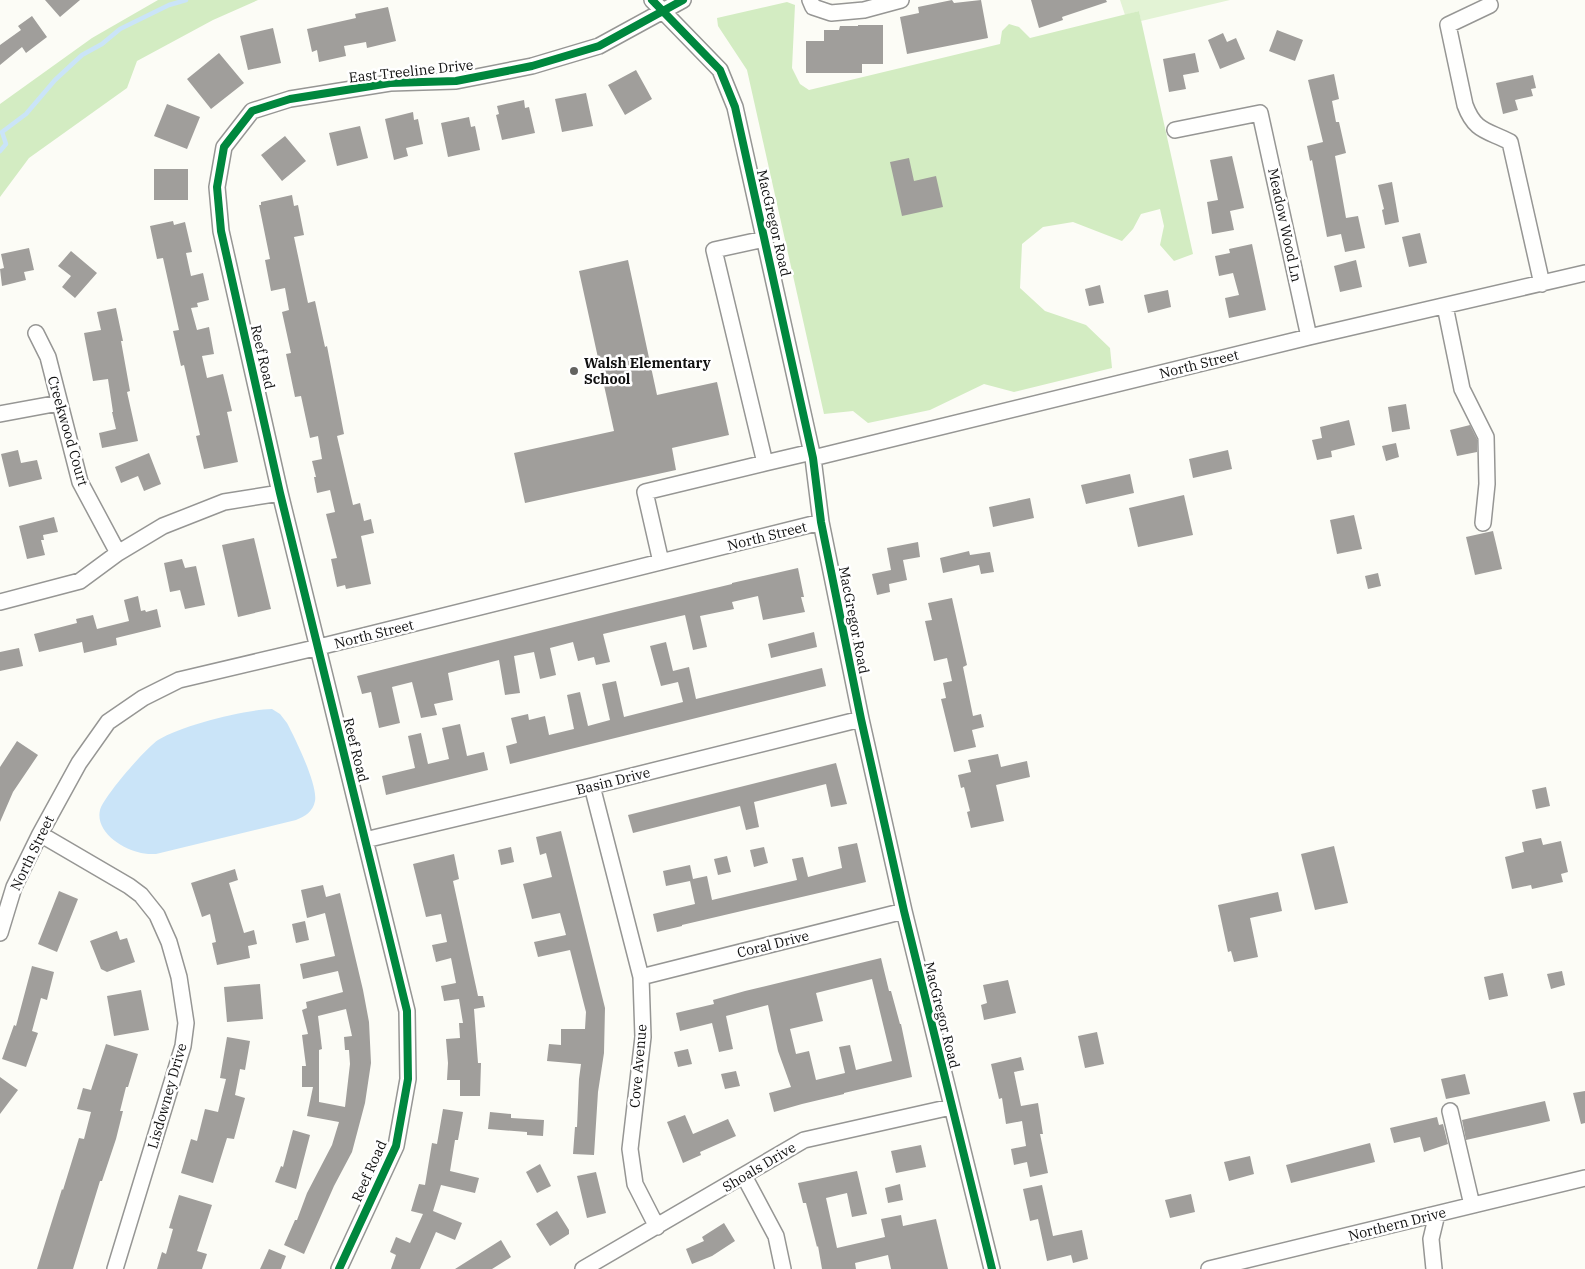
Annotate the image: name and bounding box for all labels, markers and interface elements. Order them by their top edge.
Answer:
street label: East Treeline Drive [348,55,474,87]
street label: Meadow Wood Ln [1264,166,1306,284]
street label: MacGregor Road [753,168,795,279]
street label: Reef Road [247,323,279,391]
street label: North Street [1157,345,1241,383]
place label: Walsh Elementary School [584,354,711,388]
marker: Walsh Elementary School [568,365,580,377]
street label: Creekwood Court [44,374,92,488]
street label: North Street [725,517,809,555]
street label: MacGregor Road [835,565,873,676]
street label: North Street [332,615,416,653]
street label: Reef Road [339,716,373,784]
street label: Basin Drive [574,763,652,799]
street label: North Street [6,812,58,893]
street label: Coral Drive [735,926,811,962]
street label: MacGregor Road [920,960,964,1071]
street label: Cove Avenue [625,1023,651,1109]
street label: Lisdowney Drive [143,1041,191,1151]
street label: Reef Road [347,1137,391,1205]
street label: Shoals Drive [719,1138,799,1196]
street label: Northern Drive [1346,1203,1448,1245]

